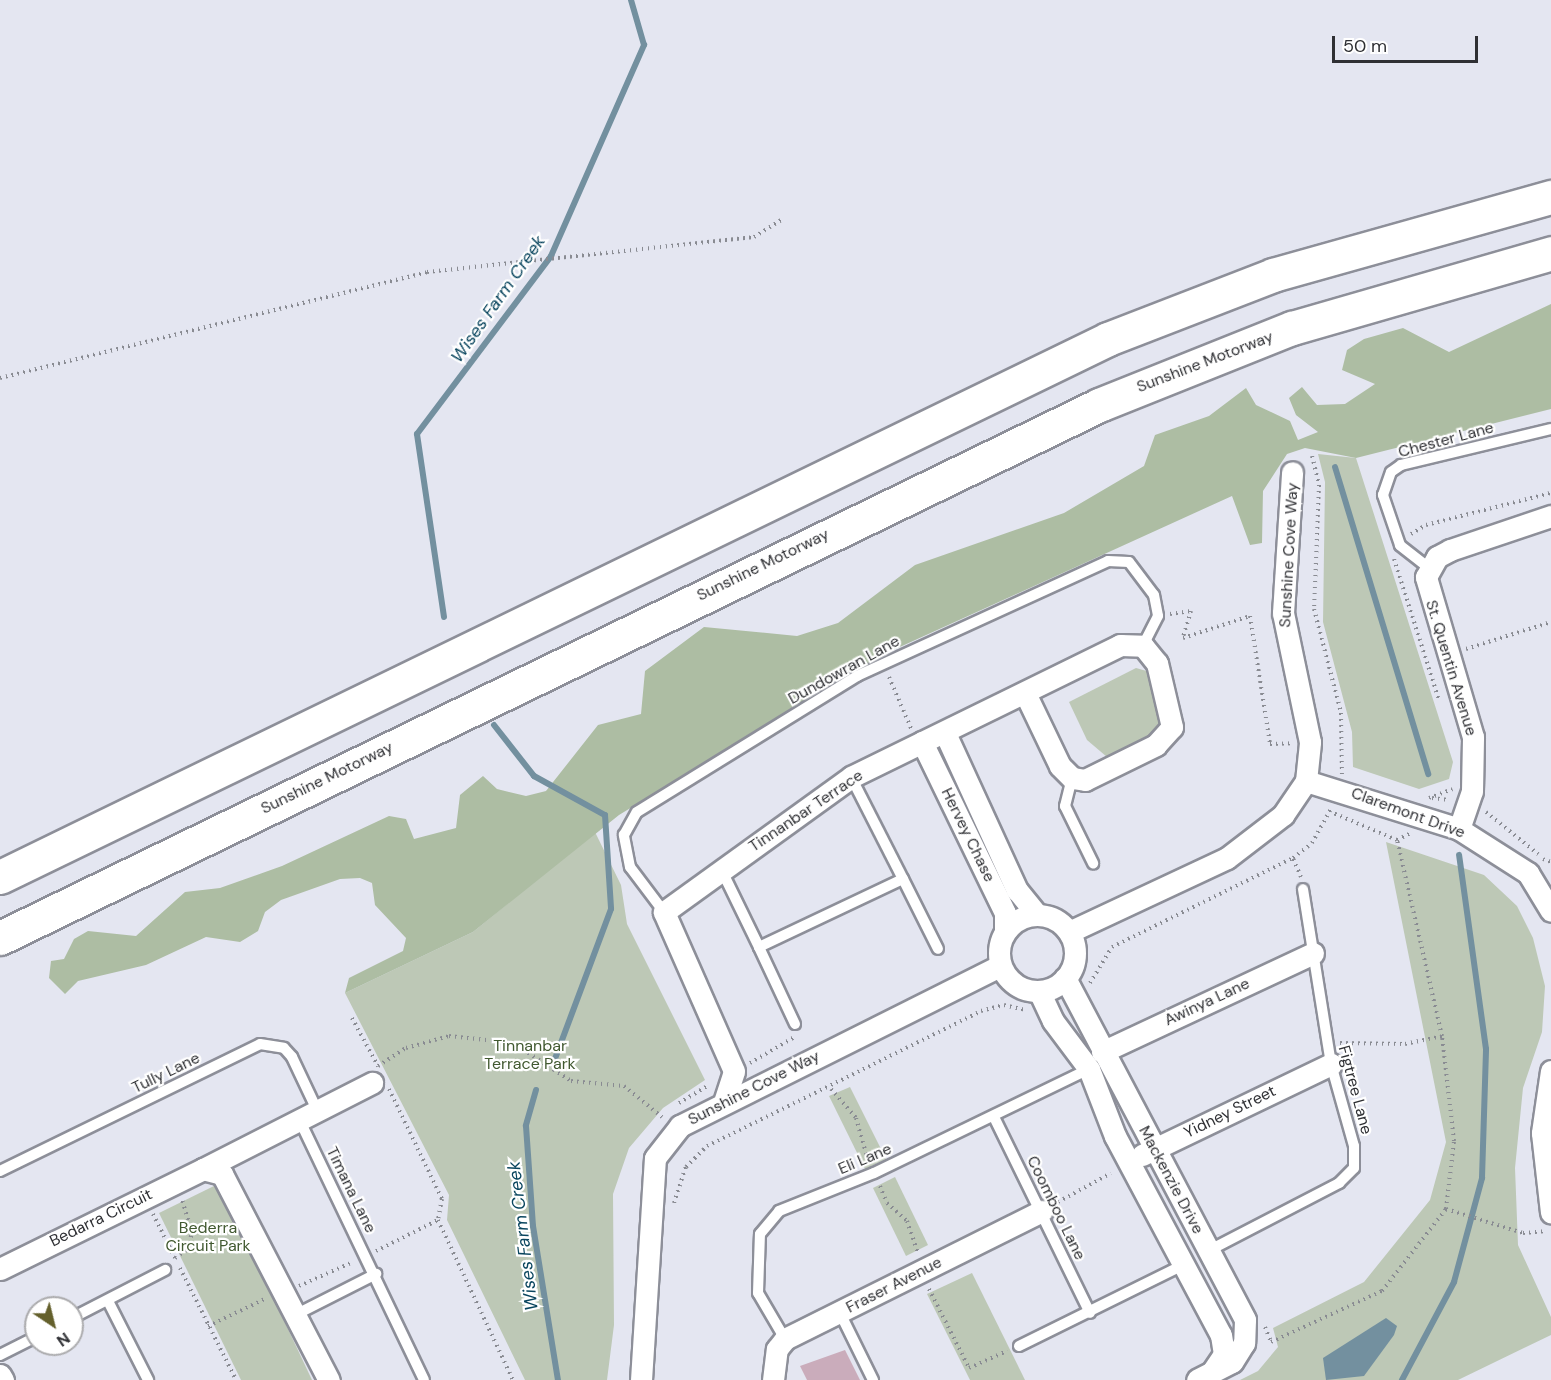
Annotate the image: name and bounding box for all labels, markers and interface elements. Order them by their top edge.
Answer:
scale bar [1335,24,1480,62]
text: 50 m [1343,34,1387,58]
water label: Wises Farm Creek [446,231,550,367]
street label: Sunshine Motorway [1134,327,1276,397]
street label: Chester Lane [1396,418,1496,462]
street label: Sunshine Cove Way [1276,482,1302,628]
street label: Sunshine Motorway [694,525,832,605]
street label: St. Quentin Avenue [1421,598,1481,738]
street label: Dundowran Lane [785,631,903,709]
street label: Sunshine Motorway [258,738,396,818]
street label: Tinnanbar Terrace [745,766,867,856]
street label: Claremont Drive [1348,783,1468,843]
street label: Hervey Chase [937,785,999,885]
street label: Awinya Lane [1161,974,1253,1030]
park label: Tinnanbar Terrace Park [484,1036,576,1074]
street label: Figtree Lane [1334,1044,1376,1136]
street label: Sunshine Cove Way [685,1046,823,1130]
street label: Tully Lane [129,1048,203,1098]
street label: Yidney Street [1181,1082,1279,1142]
street label: Mackenzie Drive [1134,1123,1208,1237]
street label: Eli Lane [835,1139,895,1179]
street label: Timana Lane [322,1144,380,1236]
street label: Coomboo Lane [1023,1153,1089,1263]
water label: Wises Farm Creek [503,1160,543,1312]
street label: Bedarra Circuit [47,1185,155,1251]
park label: Bederra Circuit Park [165,1218,251,1256]
street label: Fraser Avenue [843,1253,945,1317]
north arrow [24,1296,84,1356]
text: N [53,1328,74,1351]

